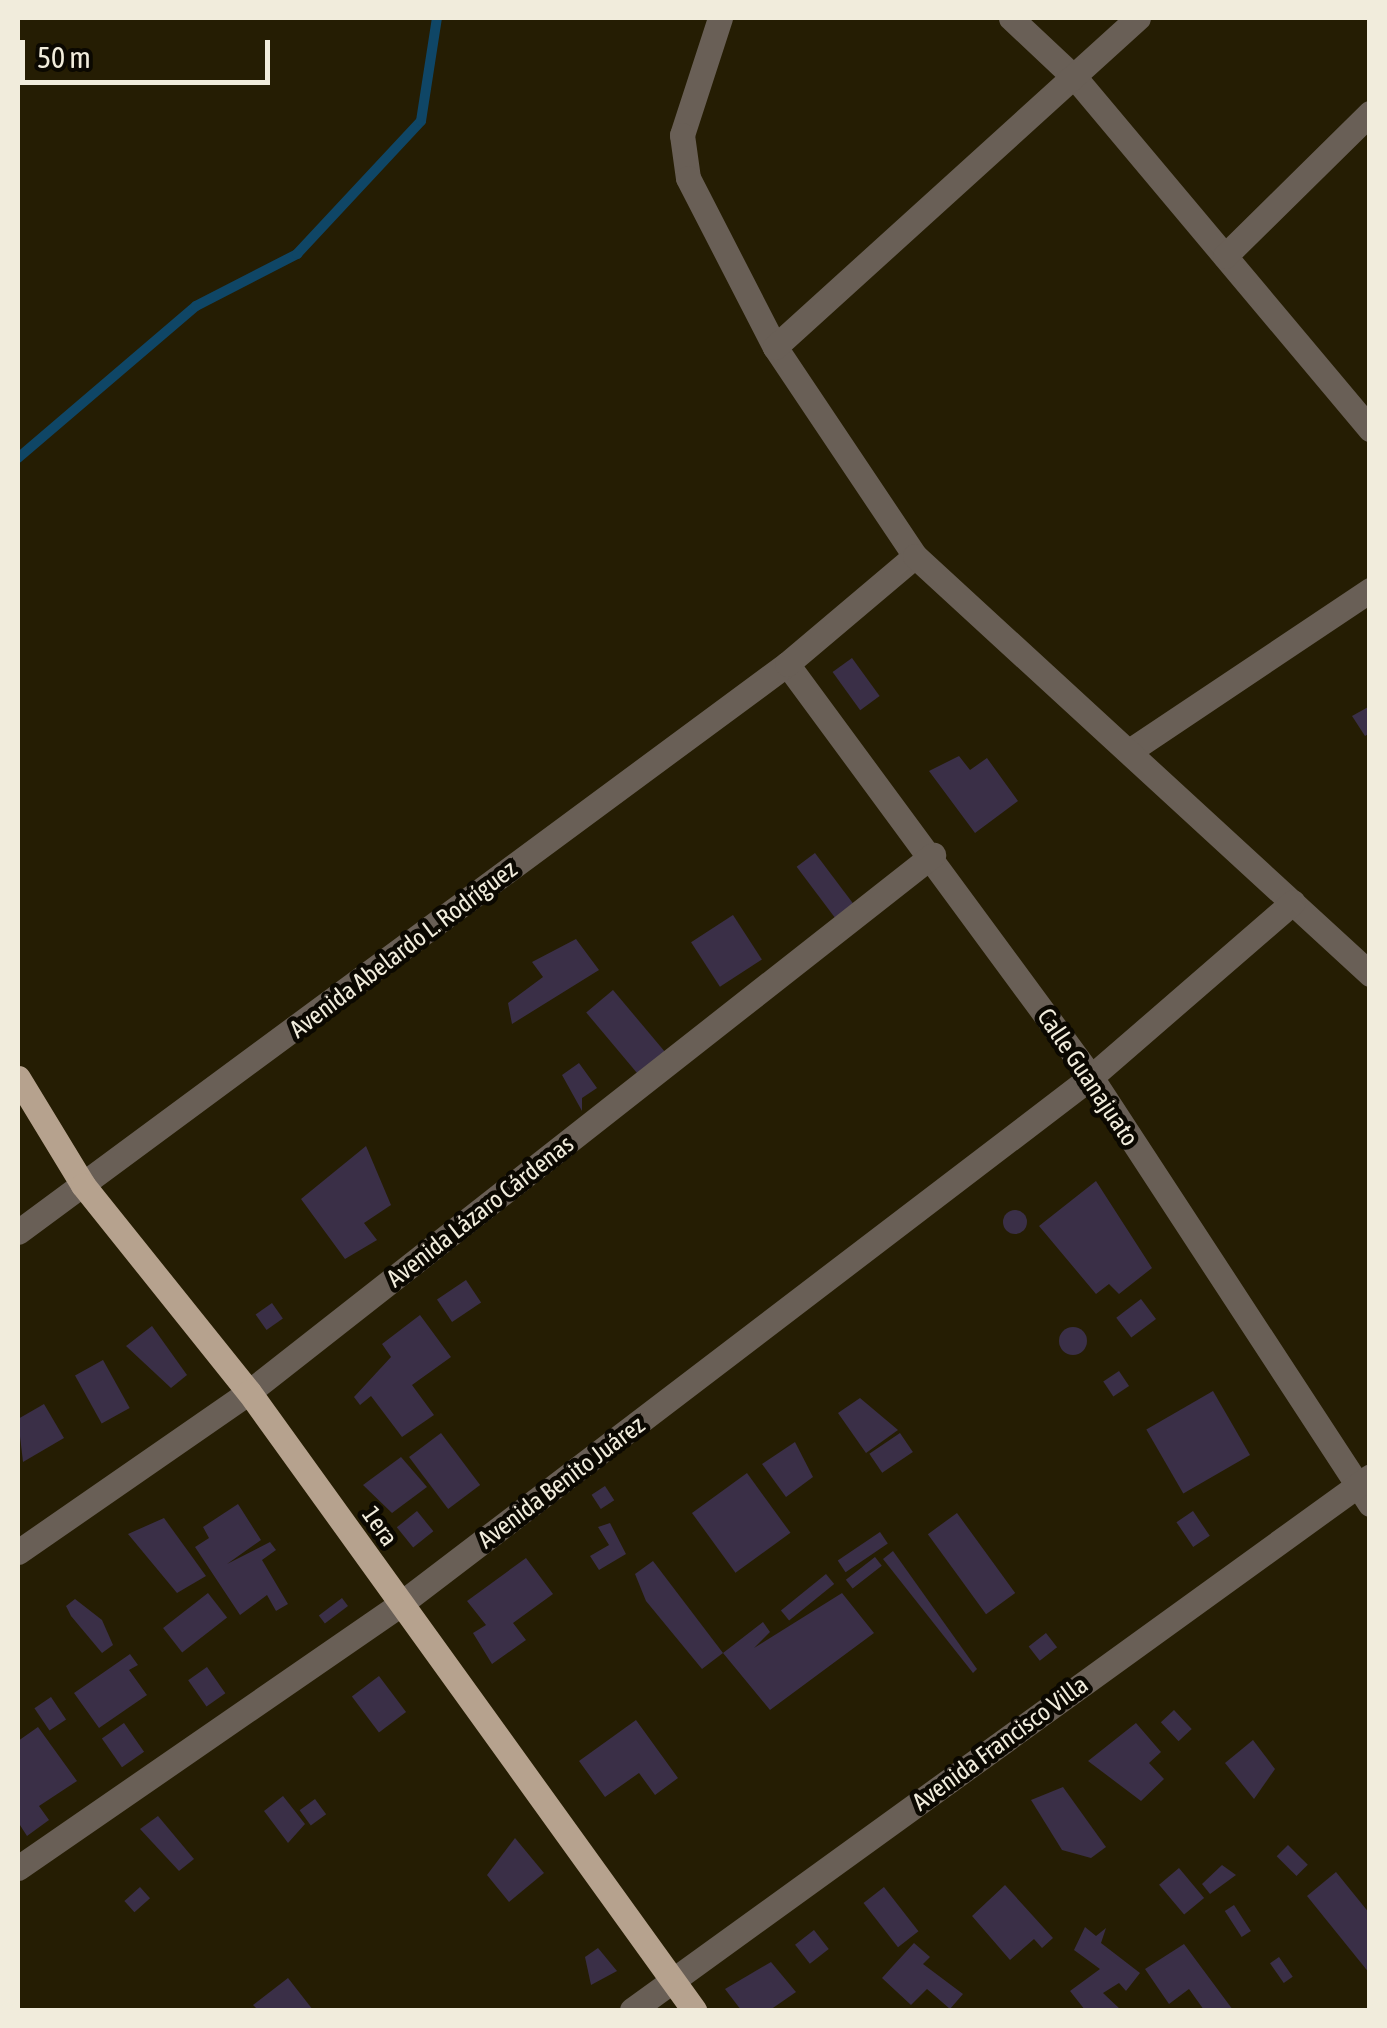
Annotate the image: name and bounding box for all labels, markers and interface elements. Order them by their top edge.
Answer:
scale bar [25,20,275,82]
text: 50 m [37,40,91,74]
street label: Avenida Abelardo L. Rodríguez [284,854,522,1044]
street label: Calle Guanajuato [1031,1002,1145,1152]
street label: Avenida Lázaro Cárdenas [381,1129,579,1293]
street label: Avenida Benito Juárez [472,1410,650,1554]
street label: 1era [356,1500,404,1552]
street label: Avenida Francisco Villa [906,1669,1094,1817]

